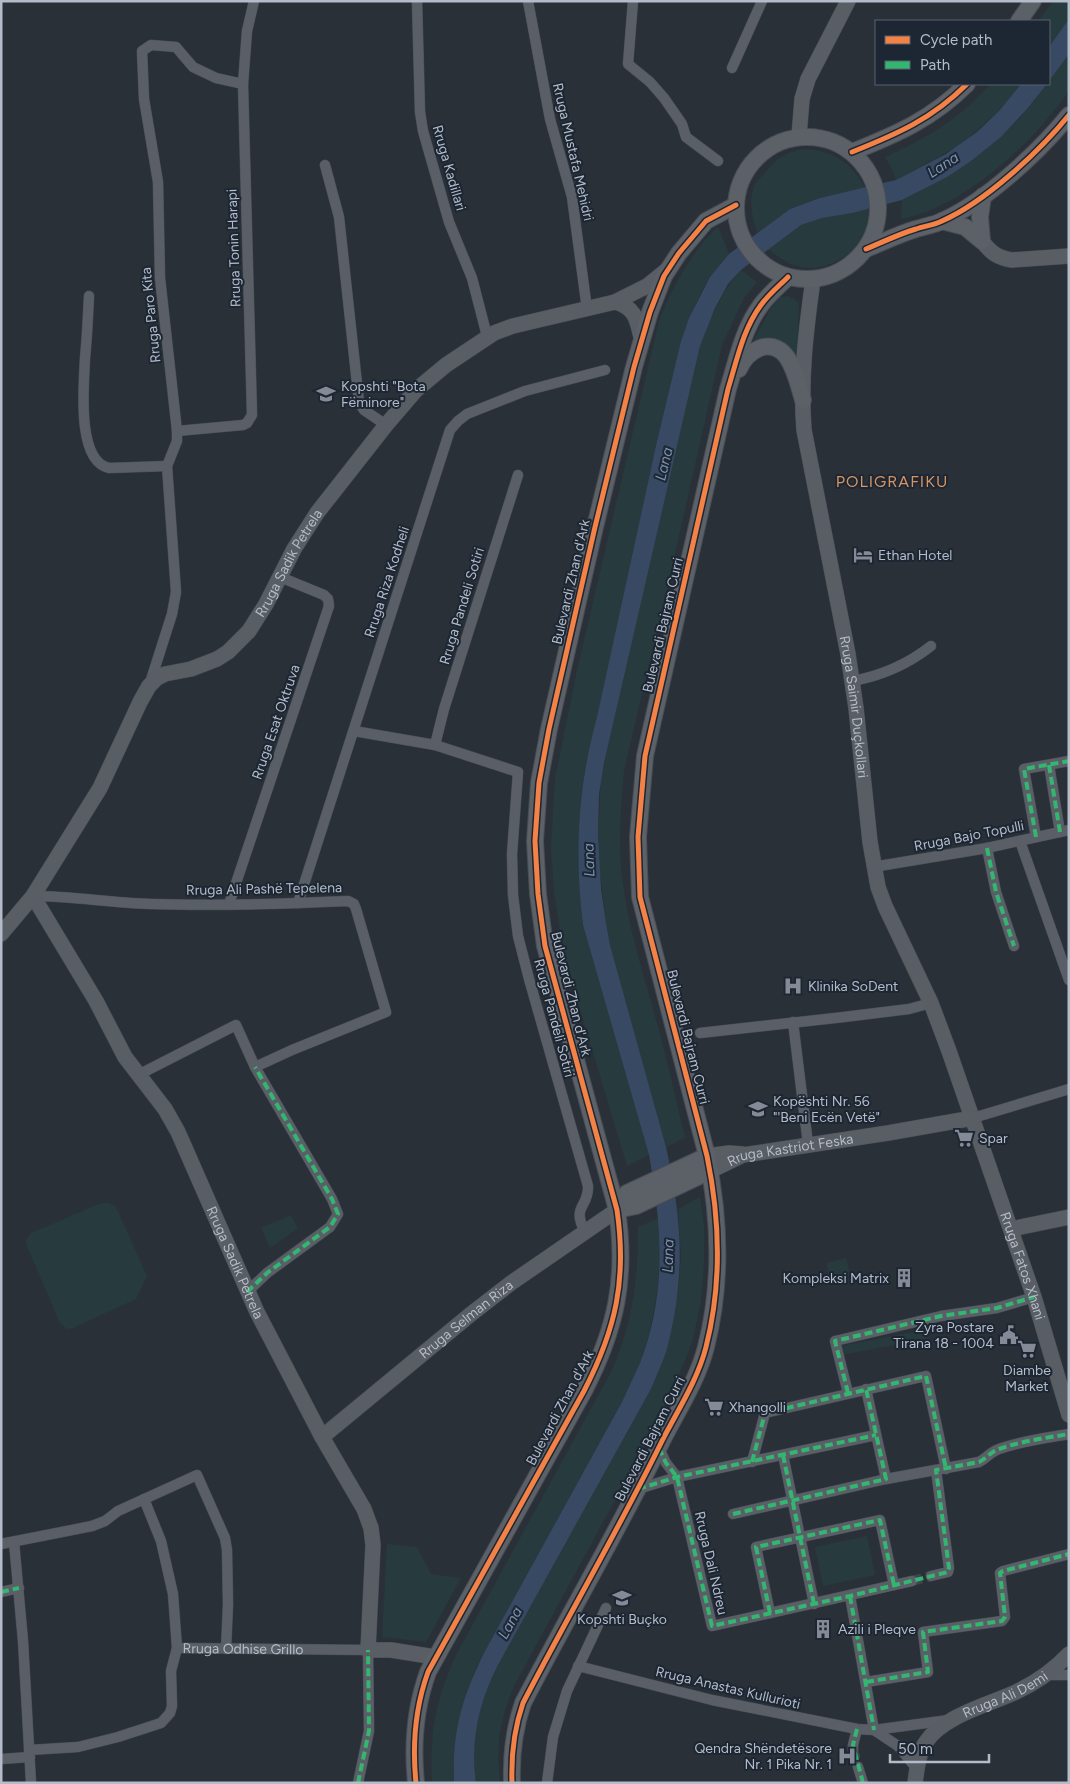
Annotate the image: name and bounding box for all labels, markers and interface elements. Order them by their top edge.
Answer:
legend [875,20,1050,85]
text: Cycle path [920,31,992,49]
text: Path [920,56,950,74]
street label: Rruga Mustafa Mehidri [549,81,597,223]
street label: Rruga Kadillari [429,123,469,213]
water label: Lana [924,148,962,182]
street label: Rruga Tonin Harapi [223,188,245,308]
street label: Rruga Paro Kita [138,267,164,363]
place label: Kopshti "Bota Fëminore" [341,378,426,411]
school or university icon: Kopshti "Bota Fëminore" [315,383,337,405]
water label: Lana [651,445,677,482]
district label: POLIGRAFIKU [836,472,948,491]
street label: Rruga Sadik Petrela [251,506,326,620]
street label: Bulevardi Zhan d'Ark [548,518,594,646]
street label: Rruga Riza Kodheli [361,524,413,640]
hotel icon: Ethan Hotel [852,544,874,566]
street label: Rruga Pandeli Sotiri [436,545,488,667]
place label: Ethan Hotel [878,547,952,564]
street label: Bulevardi Bajram Curri [639,556,687,694]
street label: Rruga Saimir Duçkollari [836,634,872,779]
street label: Rruga Esat Oktruva [248,662,304,782]
street label: Rruga Bajo Topulli [913,817,1025,855]
water label: Lana [579,843,599,877]
street label: Rruga Ali Pashë Tepelena [186,879,342,899]
street label: Bulevardi Zhan d'Ark [547,930,595,1058]
street label: Rruga Pandeli Sotiri [530,957,578,1079]
street label: Bulevardi Bajram Curri [663,968,713,1106]
hospital icon: Klinika SoDent [782,975,804,997]
place label: Klinika SoDent [808,978,898,995]
place label: Kopështi Nr. 56 "'Beni Ecën Vetë" [773,1093,880,1126]
school or university icon: Kopështi Nr. 56 "'Beni Ecën Vetë" [747,1098,769,1120]
supermarket icon: Spar [953,1127,975,1149]
street label: Rruga Kastriot Feska [724,1130,854,1170]
place label: Spar [979,1130,1008,1147]
street label: Rruga Sadik Petrela [203,1204,268,1322]
street label: Rruga Fatos Xhani [997,1210,1049,1322]
water label: Lana [658,1239,678,1273]
building icon: Kompleksi Matrix [893,1267,915,1289]
place label: Kompleksi Matrix [783,1270,889,1287]
street label: Rruga Selman Riza [415,1276,516,1362]
place label: Zyra Postare Tirana 18 - 1004 [893,1319,994,1352]
public building icon: Zyra Postare Tirana 18 - 1004 [998,1324,1020,1346]
supermarket icon: Diambe Market [1016,1338,1038,1360]
street label: Bulevardi Zhan d'Ark [522,1347,598,1469]
place label: Diambe Market [1003,1362,1051,1395]
street label: Bulevardi Bajram Curri [611,1374,689,1504]
supermarket icon: Xhangolli [703,1396,725,1418]
place label: Xhangolli [729,1399,786,1416]
street label: Rruga Dali Ndreu [691,1509,731,1617]
school or university icon: Kopshti Buçko [611,1587,633,1609]
water label: Lana [494,1604,526,1642]
place label: Kopshti Buçko [577,1611,667,1628]
building icon: Azili i Pleqve [812,1618,834,1640]
place label: Azili i Pleqve [838,1621,916,1638]
street label: Rruga Odhise Grillo [182,1640,304,1658]
street label: Rruga Anastas Kullurioti [654,1663,802,1713]
street label: Rruga Ali Demi [960,1667,1051,1722]
scale bar [890,1732,989,1764]
place label: Qendra Shëndetësore Nr. 1 Pika Nr. 1 [694,1740,832,1773]
text: 50 m [898,1740,933,1758]
hospital icon: Qendra Shëndetësore Nr. 1 Pika Nr. 1 [836,1745,858,1767]

